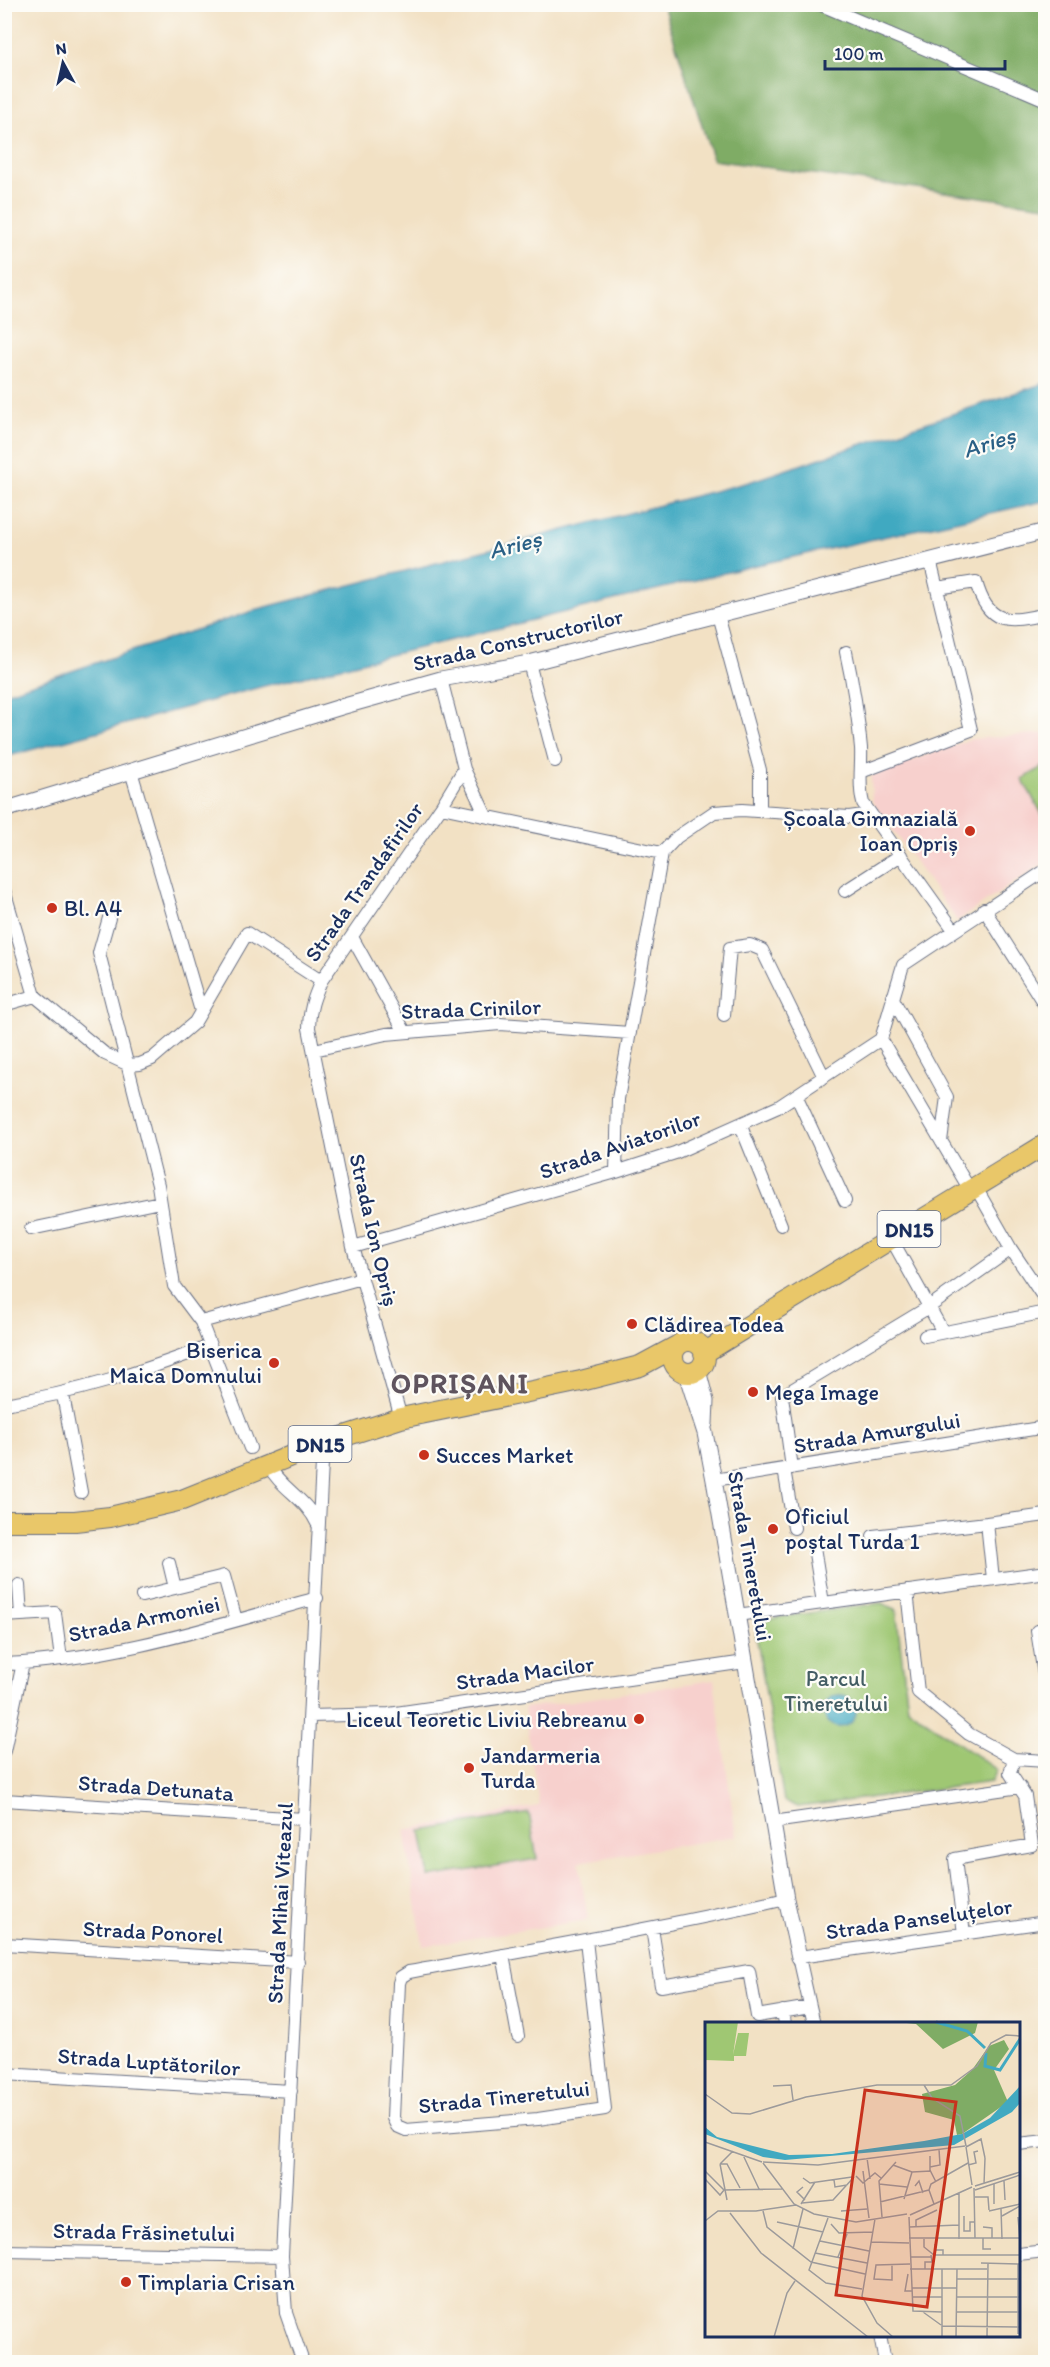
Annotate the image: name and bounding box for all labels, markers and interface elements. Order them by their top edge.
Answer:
north arrow [33,33,93,93]
scale bar [825,33,1005,71]
text: N [54,38,68,59]
text: 100 m [834,43,884,65]
water label: Arieș [959,420,1020,464]
water label: Arieș [486,523,546,564]
street label: Strada Constructorilor [410,603,626,677]
street label: Strada Trandafirilor [299,797,429,967]
place label: Școala Gimnazială Ioan Opriș [783,805,959,857]
marker: Școala Gimnazială Ioan Opriș [963,824,977,838]
place label: Bl. A4 [64,895,122,922]
marker: Bl. A4 [45,901,59,915]
street label: Strada Crinilor [401,993,542,1025]
street label: Strada Aviatorilor [536,1105,705,1185]
street label: Strada Ion Opriș [343,1151,405,1309]
road number: DN15 [878,1211,940,1247]
place label: Clădirea Todea [644,1311,785,1338]
marker: Clădirea Todea [625,1317,639,1331]
place label: Biserica Maica Domnului [109,1337,263,1389]
marker: Biserica Maica Domnului [267,1356,281,1370]
district label: OPRIȘANI [391,1366,529,1400]
place label: Mega Image [765,1379,879,1406]
marker: Mega Image [746,1385,760,1399]
street label: Strada Amurgului [792,1406,962,1460]
road number: DN15 [288,1426,352,1462]
place label: Succes Market [436,1442,574,1469]
marker: Succes Market [417,1448,431,1462]
street label: Strada Tineretului [722,1469,778,1643]
place label: Oficiul poștal Turda 1 [785,1503,920,1555]
marker: Oficiul poștal Turda 1 [766,1522,780,1536]
street label: Strada Armoniei [66,1590,222,1648]
street label: Strada Macilor [454,1650,596,1696]
park label: Parcul Tineretului [784,1665,888,1717]
place label: Liceul Teoretic Liviu Rebreanu [346,1706,627,1733]
marker: Liceul Teoretic Liviu Rebreanu [632,1712,646,1726]
place label: Jandarmeria Turda [481,1742,601,1794]
marker: Jandarmeria Turda [462,1761,476,1775]
street label: Strada Detunata [77,1769,235,1807]
street label: Strada Mihai Viteazul [261,1802,299,2004]
street label: Strada Panseluțelor [824,1892,1015,1945]
street label: Strada Ponorel [82,1915,224,1949]
inset map [705,2022,1020,2337]
street label: Strada Luptătorilor [57,2042,241,2082]
street label: Strada Tineretului [417,2075,591,2119]
street label: Strada Frăsinetului [53,2217,235,2247]
place label: Timplaria Crisan [138,2269,295,2296]
marker: Timplaria Crisan [119,2275,133,2289]

